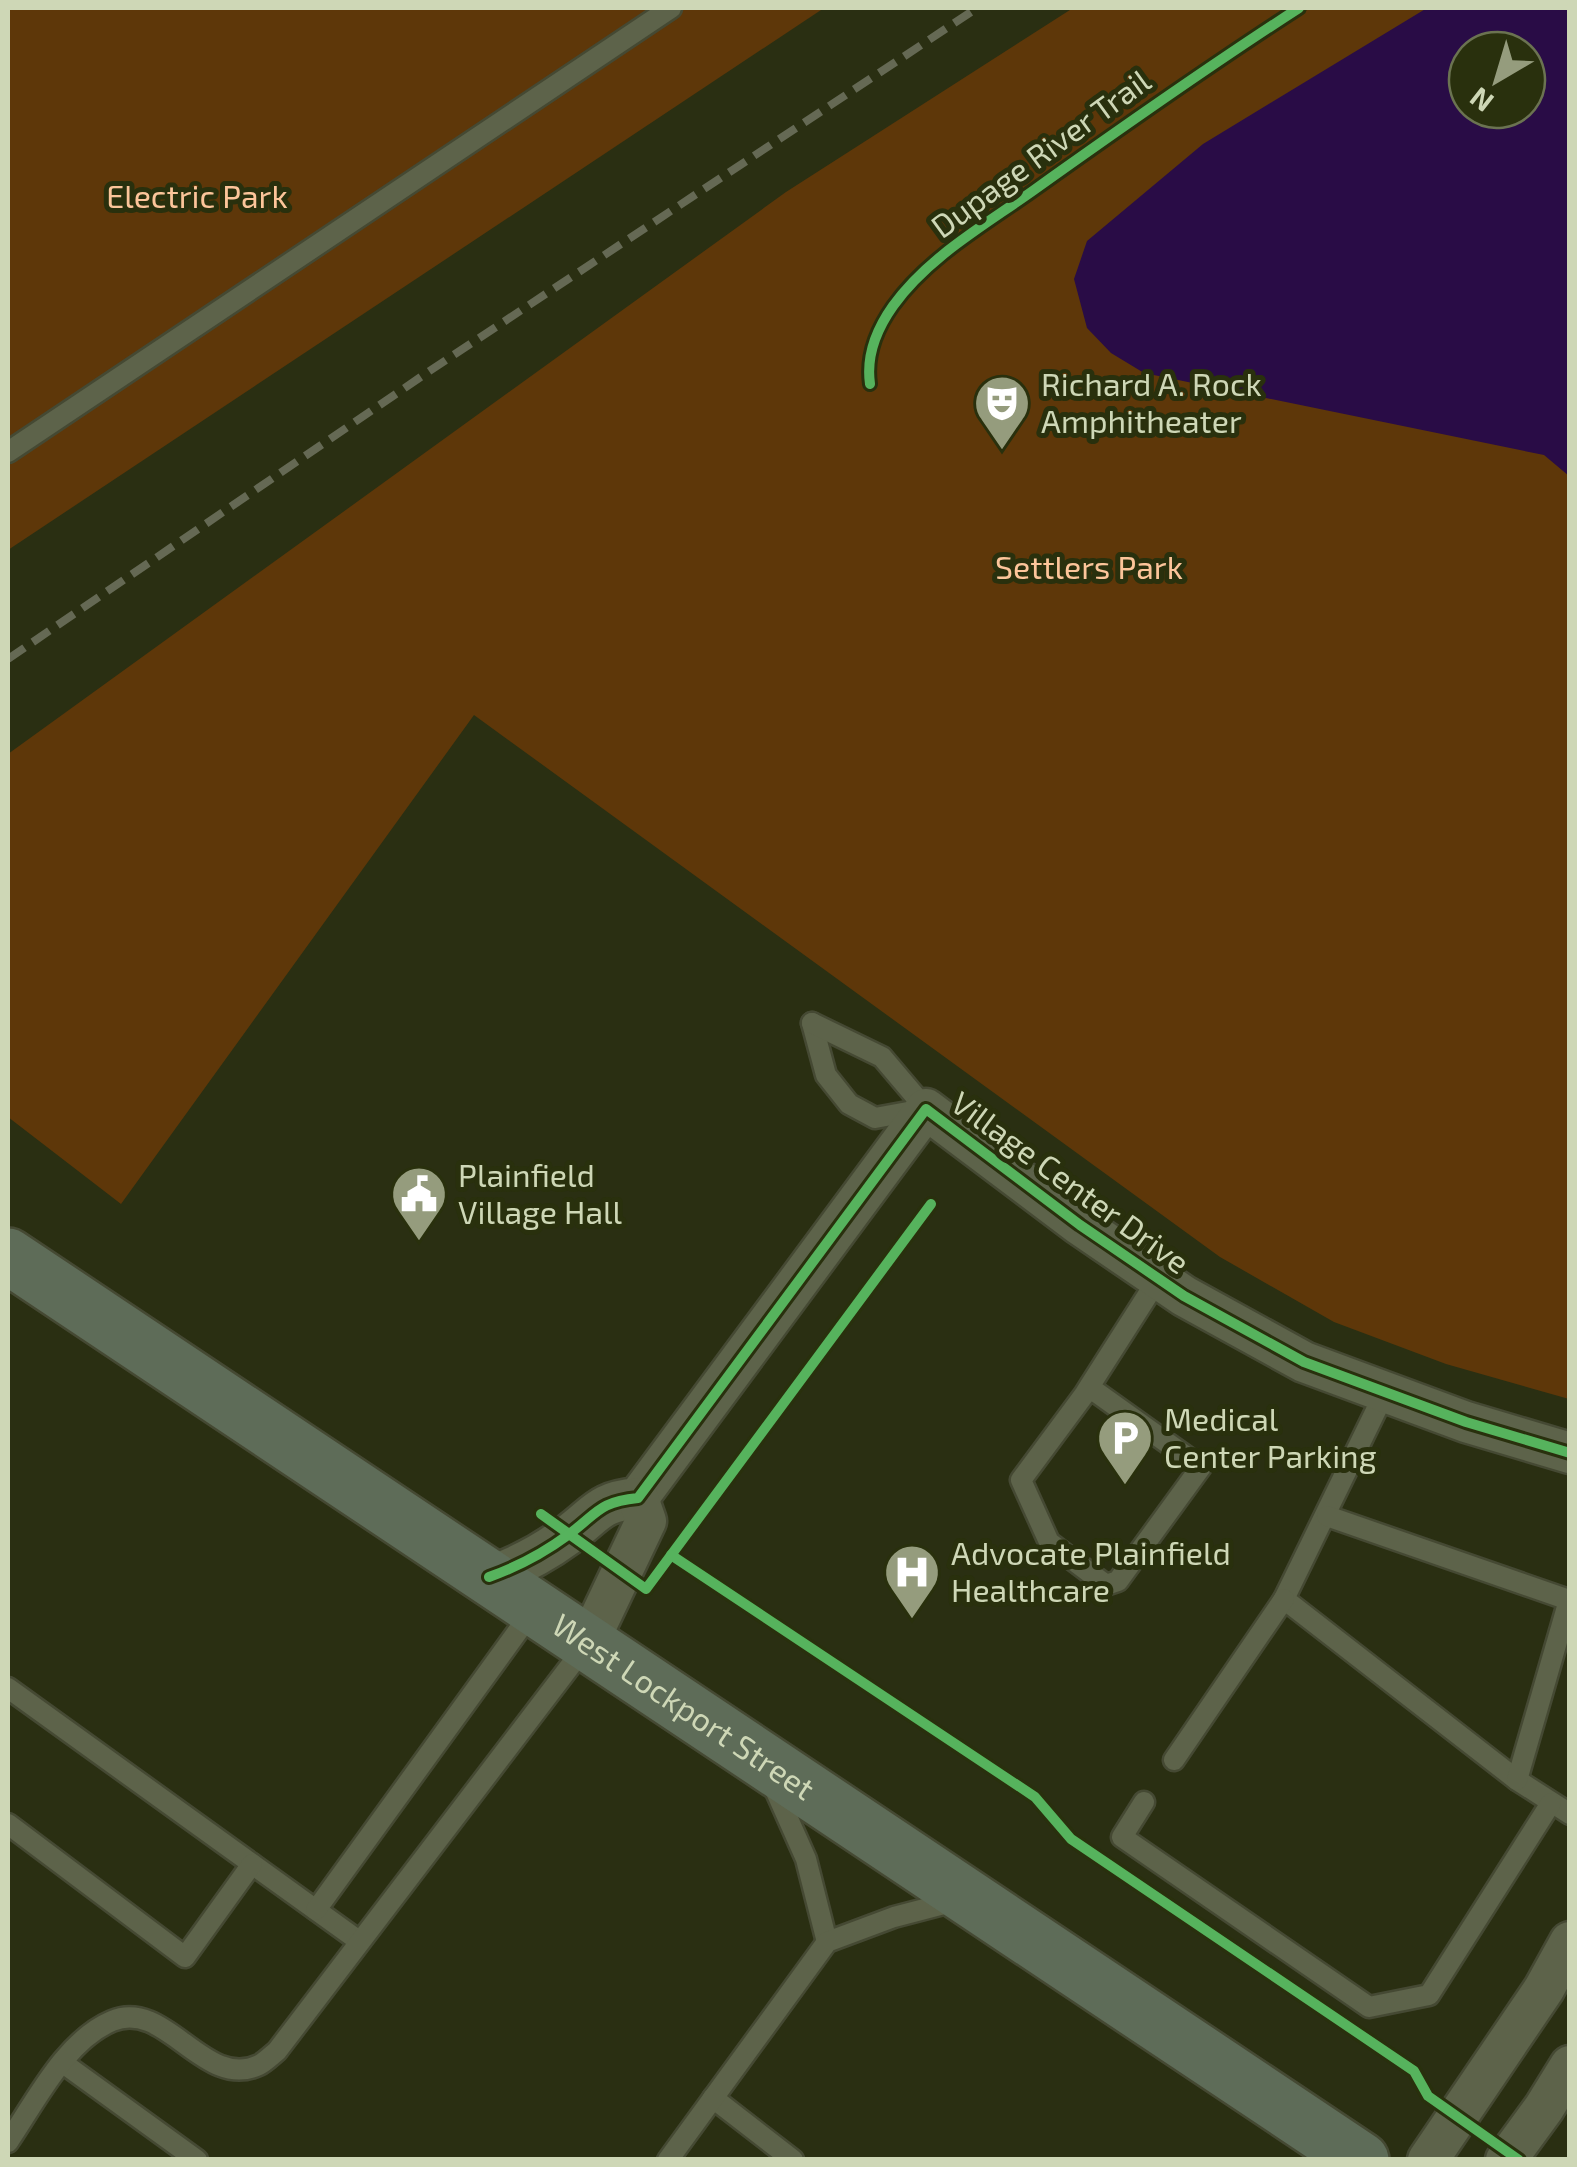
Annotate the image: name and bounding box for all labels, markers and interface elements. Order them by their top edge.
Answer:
north arrow [1447,30,1547,130]
street label: Dupage River Trail [923,60,1157,245]
text: N [1463,81,1499,120]
park label: Electric Park [106,176,288,214]
place label: Richard A. Rock Amphitheater [1041,364,1262,439]
theatre icon: Richard A. Rock Amphitheater [972,373,1032,452]
park label: Settlers Park [995,547,1183,585]
street label: Village Center Drive [945,1082,1198,1280]
place label: Plainfield Village Hall [458,1155,622,1230]
public building icon: Plainfield Village Hall [389,1164,449,1243]
place label: Medical Center Parking [1164,1399,1377,1474]
parking icon: Medical Center Parking [1095,1408,1155,1487]
place label: Advocate Plainfield Healthcare [951,1533,1231,1608]
hospital icon: Advocate Plainfield Healthcare [882,1542,942,1621]
street label: West Lockport Street [546,1604,822,1807]

